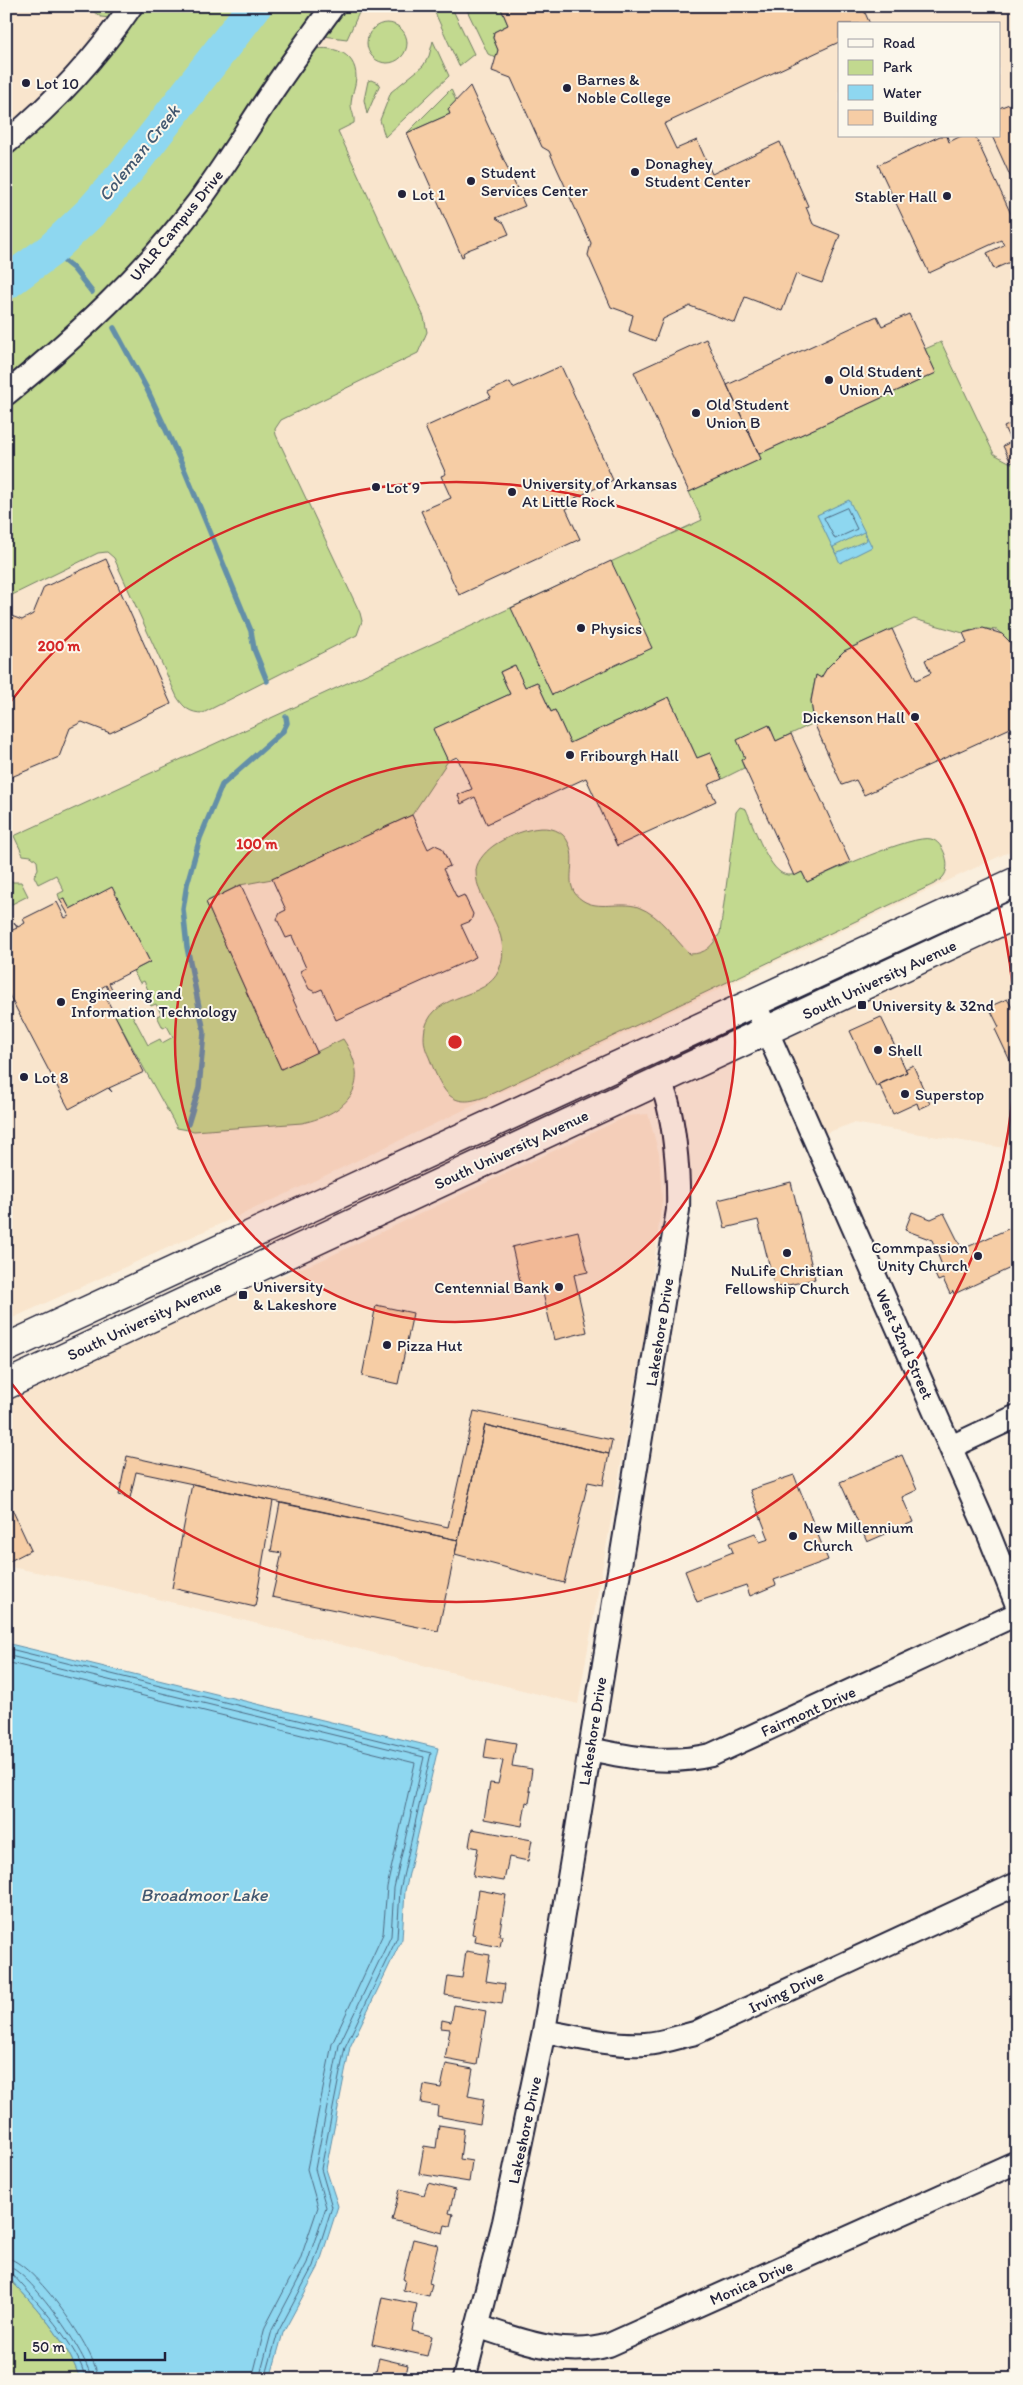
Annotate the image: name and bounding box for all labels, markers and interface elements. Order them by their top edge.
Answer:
legend [838,22,1000,138]
text: Road [883,34,916,52]
text: Park [883,58,913,76]
place label: Barnes & Noble College [577,70,671,107]
place label: Lot 10 [36,74,79,93]
marker: Lot 10 [20,77,32,89]
marker: Barnes & Noble College [561,82,573,94]
text: Water [883,84,922,102]
water label: Coleman Creek [94,99,186,206]
text: Building [883,108,937,126]
place label: Donaghey Student Center [645,154,751,191]
place label: Student Services Center [481,163,588,200]
street label: UALR Campus Drive [126,166,227,285]
marker: Donaghey Student Center [629,166,641,178]
marker: Student Services Center [465,175,477,187]
place label: Lot 1 [412,185,446,204]
place label: Stabler Hall [855,187,937,206]
marker: Lot 1 [396,188,408,200]
marker: Stabler Hall [941,190,953,202]
place label: Old Student Union A [839,362,922,399]
marker: Old Student Union A [823,374,835,386]
place label: Old Student Union B [706,395,789,432]
marker: Old Student Union B [690,407,702,419]
place label: University of Arkansas At Little Rock [522,474,677,511]
place label: Lot 9 [386,478,420,497]
marker: Lot 9 [370,481,382,493]
marker: University of Arkansas At Little Rock [506,486,518,498]
place label: Physics [591,619,642,638]
marker: Physics [575,622,587,634]
text: 200 m [38,637,81,655]
place label: Dickenson Hall [802,708,905,727]
marker: Dickenson Hall [909,711,921,723]
place label: Fribourgh Hall [580,746,679,765]
marker: Fribourgh Hall [564,749,576,761]
text: 100 m [236,835,278,853]
street label: South University Avenue [799,935,959,1024]
place label: Engineering and Information Technology [71,984,237,1021]
marker: Engineering and Information Technology [55,996,67,1008]
place label: University & 32nd [872,996,995,1015]
marker: University & 32nd [856,999,868,1011]
centre of rings [446,1033,464,1051]
place label: Shell [888,1041,923,1060]
marker: Shell [872,1044,884,1056]
place label: Lot 8 [34,1068,69,1087]
marker: Lot 8 [18,1071,30,1083]
place label: Superstop [915,1085,984,1104]
marker: Superstop [899,1088,911,1100]
street label: South University Avenue [431,1105,591,1194]
place label: Commpassion Unity Church [871,1238,968,1275]
marker: NuLife Christian Fellowship Church [781,1247,793,1259]
marker: Commpassion Unity Church [972,1250,984,1262]
place label: NuLife Christian Fellowship Church [725,1261,850,1298]
street label: South University Avenue [64,1276,224,1365]
street label: Lakeshore Drive [642,1276,677,1388]
place label: University & Lakeshore [253,1277,337,1314]
place label: Centennial Bank [434,1278,550,1297]
marker: Centennial Bank [553,1281,565,1293]
street label: West 32nd Street [872,1286,937,1402]
marker: University & Lakeshore [237,1289,249,1301]
place label: Pizza Hut [397,1336,462,1355]
marker: Pizza Hut [381,1339,393,1351]
place label: New Millennium Church [803,1518,914,1555]
marker: New Millennium Church [787,1530,799,1542]
street label: Lakeshore Drive [575,1675,610,1787]
street label: Fairmont Drive [758,1682,859,1741]
water label: Broadmoor Lake [141,1884,269,1906]
street label: Irving Drive [746,1966,827,2017]
street label: Lakeshore Drive [504,2074,545,2186]
street label: Monica Drive [707,2256,796,2309]
scale bar [25,2330,165,2362]
text: 50 m [32,2338,65,2356]

